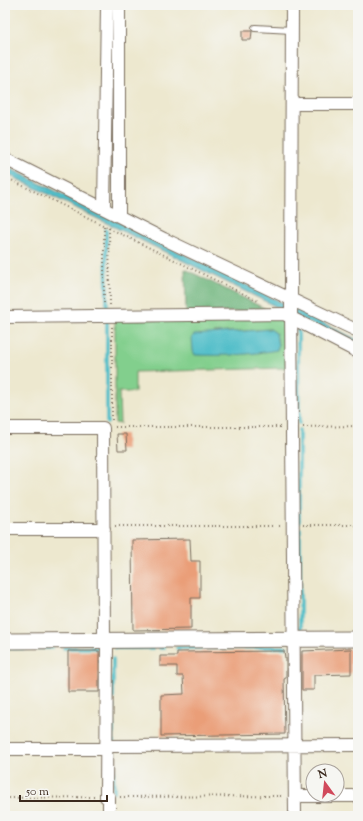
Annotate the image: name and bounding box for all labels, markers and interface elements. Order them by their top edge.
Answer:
north arrow [305,763,345,803]
text: N [315,765,329,783]
scale bar [20,777,107,803]
text: 50 m [25,783,49,801]

